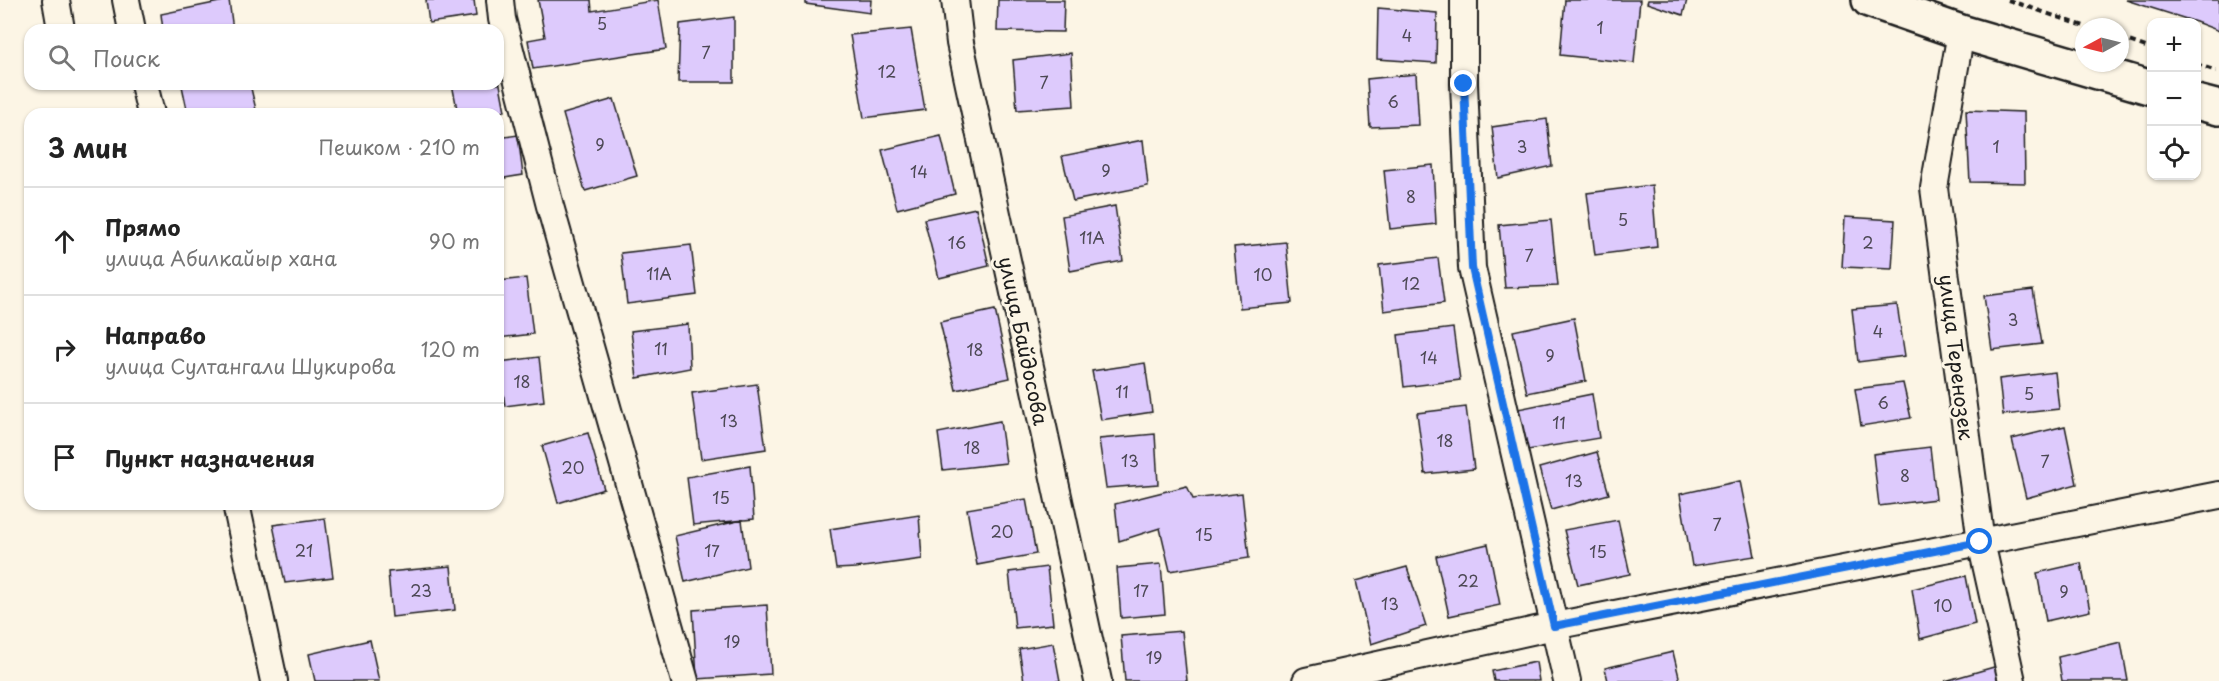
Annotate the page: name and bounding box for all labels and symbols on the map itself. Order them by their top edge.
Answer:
house number: 5 [597,11,607,35]
house number: 1 [1596,15,1604,39]
north arrow [2075,18,2129,72]
house number: 4 [1402,23,1412,47]
house number: 7 [701,40,711,64]
house number: 12 [878,59,896,83]
house number: 7 [1039,70,1049,94]
route end [1450,70,1476,96]
house number: 6 [1387,89,1399,113]
house number: 9 [595,132,605,156]
house number: 3 [1517,134,1527,158]
house number: 1 [1992,134,2000,158]
house number: 9 [1101,158,1111,182]
house number: 14 [910,159,928,183]
house number: 8 [1406,184,1416,208]
house number: 5 [1618,207,1628,231]
house number: 11А [1079,225,1105,249]
house number: 16 [948,230,966,254]
house number: 2 [1862,230,1874,254]
house number: 7 [1524,243,1534,267]
street label: улица Байдосова [991,254,1057,429]
house number: 11А [646,261,672,285]
house number: 10 [1254,262,1272,286]
house number: 12 [1402,271,1420,295]
street label: улица Теренозек [1932,272,1982,441]
house number: 3 [2008,307,2018,331]
house number: 4 [1873,319,1883,343]
house number: 11 [654,336,668,360]
house number: 18 [966,337,984,361]
house number: 9 [1545,343,1555,367]
house number: 14 [1420,345,1438,369]
house number: 18 [513,369,531,393]
house number: 11 [1115,379,1129,403]
house number: 5 [2024,381,2034,405]
house number: 6 [1877,390,1889,414]
house number: 13 [720,408,738,432]
house number: 11 [1552,410,1566,434]
house number: 18 [1436,428,1454,452]
house number: 18 [963,435,981,459]
house number: 13 [1121,448,1139,472]
house number: 7 [2040,449,2050,473]
house number: 20 [562,455,584,479]
house number: 8 [1900,463,1910,487]
house number: 13 [1565,468,1583,492]
house number: 15 [712,485,730,509]
house number: 7 [1712,512,1722,536]
house number: 20 [991,519,1013,543]
house number: 15 [1195,522,1213,546]
route start [1966,528,1992,554]
house number: 21 [295,538,313,562]
house number: 17 [704,538,720,562]
house number: 15 [1589,539,1607,563]
house number: 22 [1457,568,1479,592]
house number: 23 [410,578,432,602]
house number: 17 [1133,578,1149,602]
house number: 9 [2059,579,2069,603]
house number: 13 [1381,591,1399,615]
house number: 10 [1934,593,1952,617]
house number: 19 [724,629,740,653]
house number: 19 [1146,645,1162,669]

